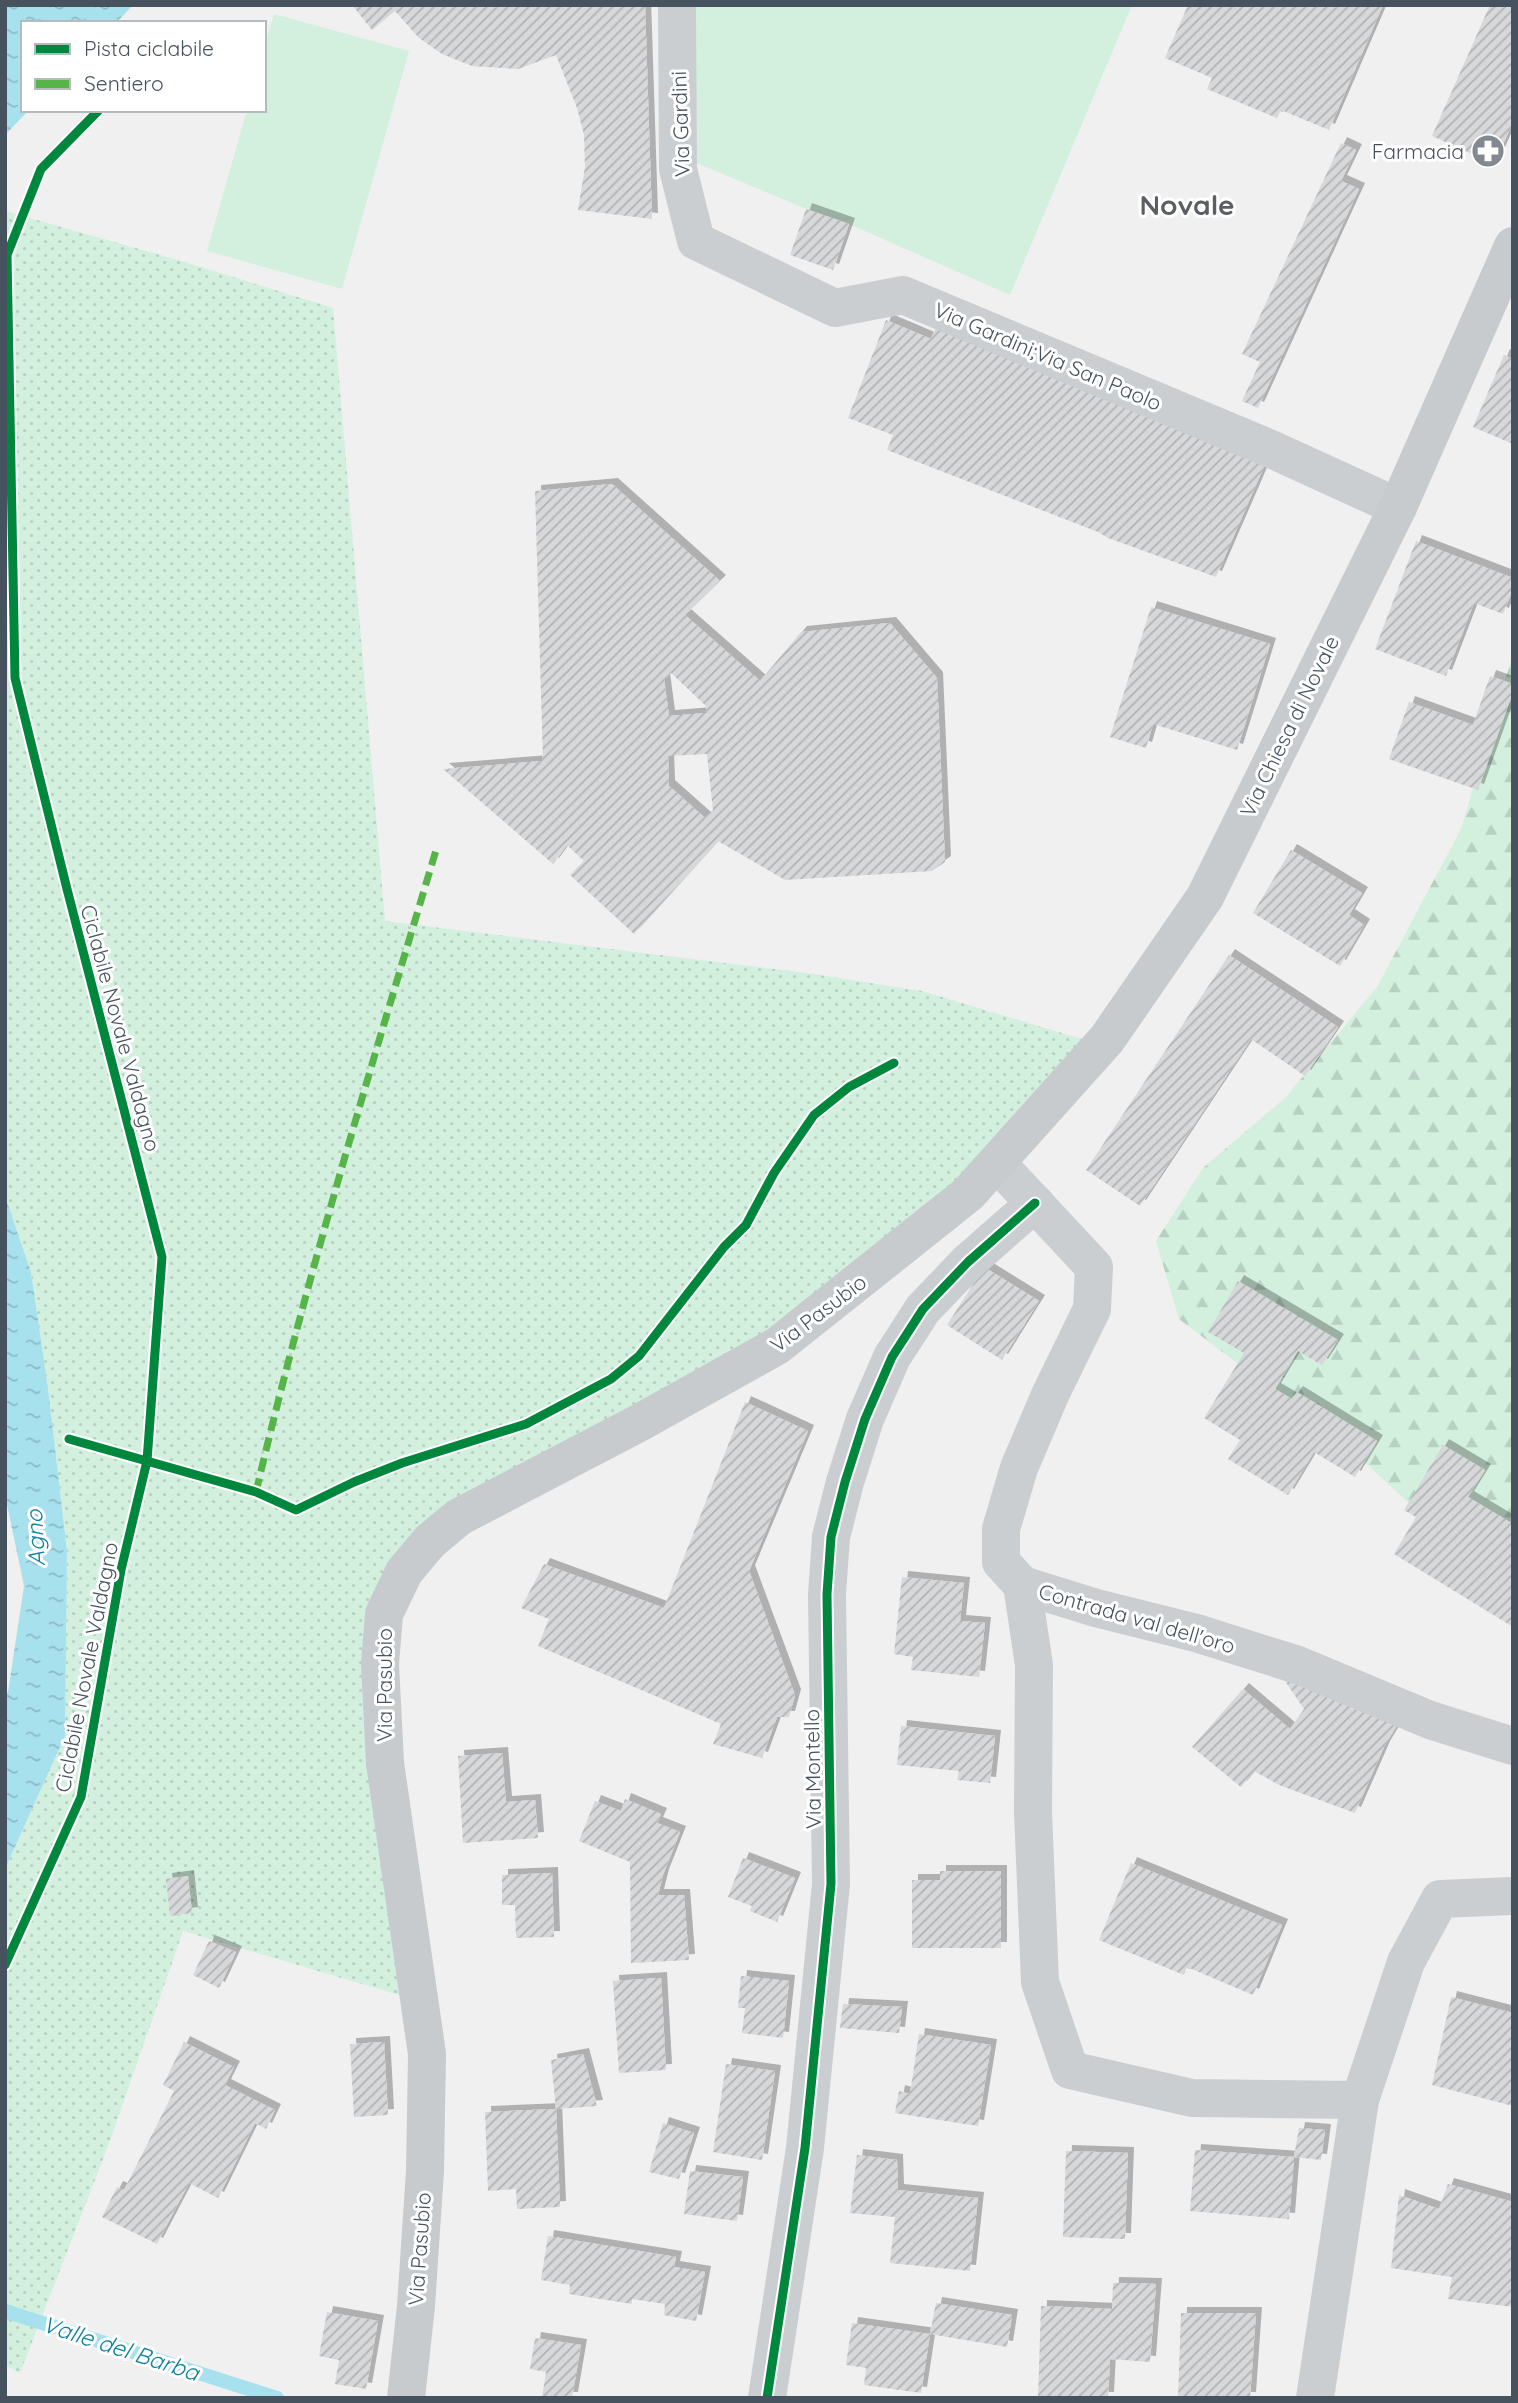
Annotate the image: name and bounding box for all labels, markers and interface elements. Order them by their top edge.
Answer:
legend [21,21,266,112]
text: Pista ciclabile [84,35,214,61]
text: Sentiero [84,70,164,96]
street label: Via Gardini [665,71,695,177]
pharmacy icon: Farmacia [1469,132,1507,170]
place label: Farmacia [1372,138,1464,164]
district label: Novale [1140,187,1234,222]
street label: Via Gardini;Via San Paolo [930,296,1166,416]
street label: Via Chiesa di Novale [1234,631,1344,821]
street label: Ciclabile Novale Valdagno [76,902,166,1154]
street label: Via Pasubio [765,1268,871,1358]
water label: Agno [19,1508,51,1567]
street label: Ciclabile Novale Valdagno [49,1540,123,1794]
street label: Contrada val dell'oro [1036,1578,1238,1658]
street label: Via Pasubio [371,1628,397,1742]
street label: Via Montello [798,1709,826,1829]
street label: Via Pasubio [402,2191,436,2307]
water label: Valle del Barba [39,2309,204,2387]

